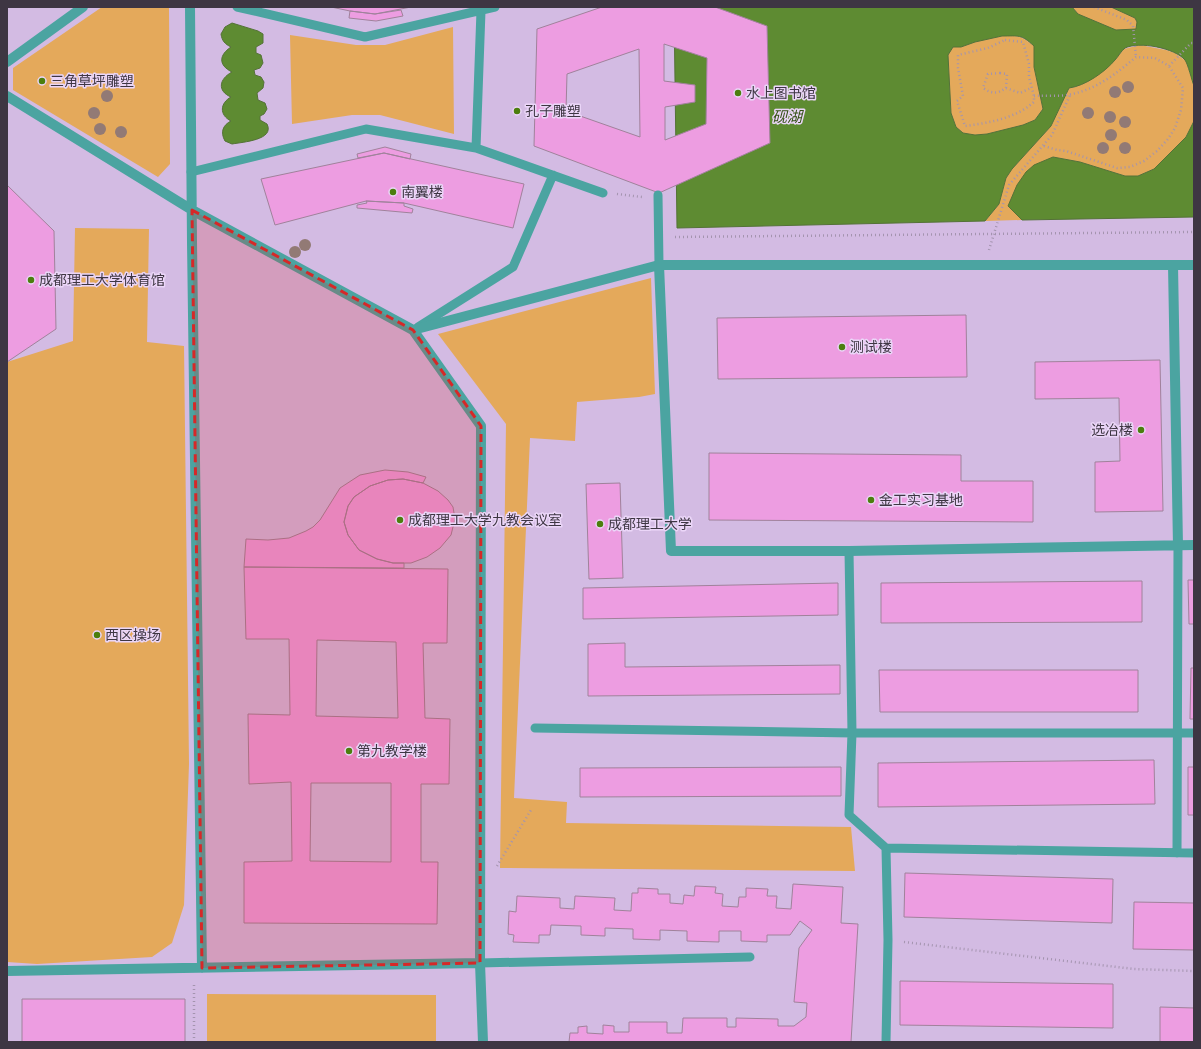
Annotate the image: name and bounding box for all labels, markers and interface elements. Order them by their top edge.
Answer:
place label: 三角草坪雕塑 [50,71,134,90]
marker: 三角草坪雕塑 [37,76,47,86]
place label: 水上图书馆 [746,83,816,102]
marker: 水上图书馆 [733,88,743,98]
place label: 孔子雕塑 [525,101,581,120]
marker: 孔子雕塑 [512,106,522,116]
water label: 砚湖 [772,106,804,126]
place label: 南翼楼 [401,182,443,201]
marker: 南翼楼 [388,187,398,197]
place label: 成都理工大学体育馆 [39,270,165,289]
marker: 成都理工大学体育馆 [26,275,36,285]
place label: 测试楼 [850,337,892,356]
marker: 测试楼 [837,342,847,352]
place label: 选冶楼 [1091,420,1133,439]
marker: 选冶楼 [1136,425,1146,435]
place label: 金工实习基地 [879,490,963,509]
marker: 金工实习基地 [866,495,876,505]
place label: 成都理工大学九教会议室 [408,510,562,529]
place label: 成都理工大学 [608,514,692,533]
marker: 成都理工大学九教会议室 [395,515,405,525]
marker: 成都理工大学 [595,519,605,529]
place label: 西区操场 [105,625,161,644]
marker: 西区操场 [92,630,102,640]
place label: 第九教学楼 [357,741,427,760]
marker: 第九教学楼 [344,746,354,756]

